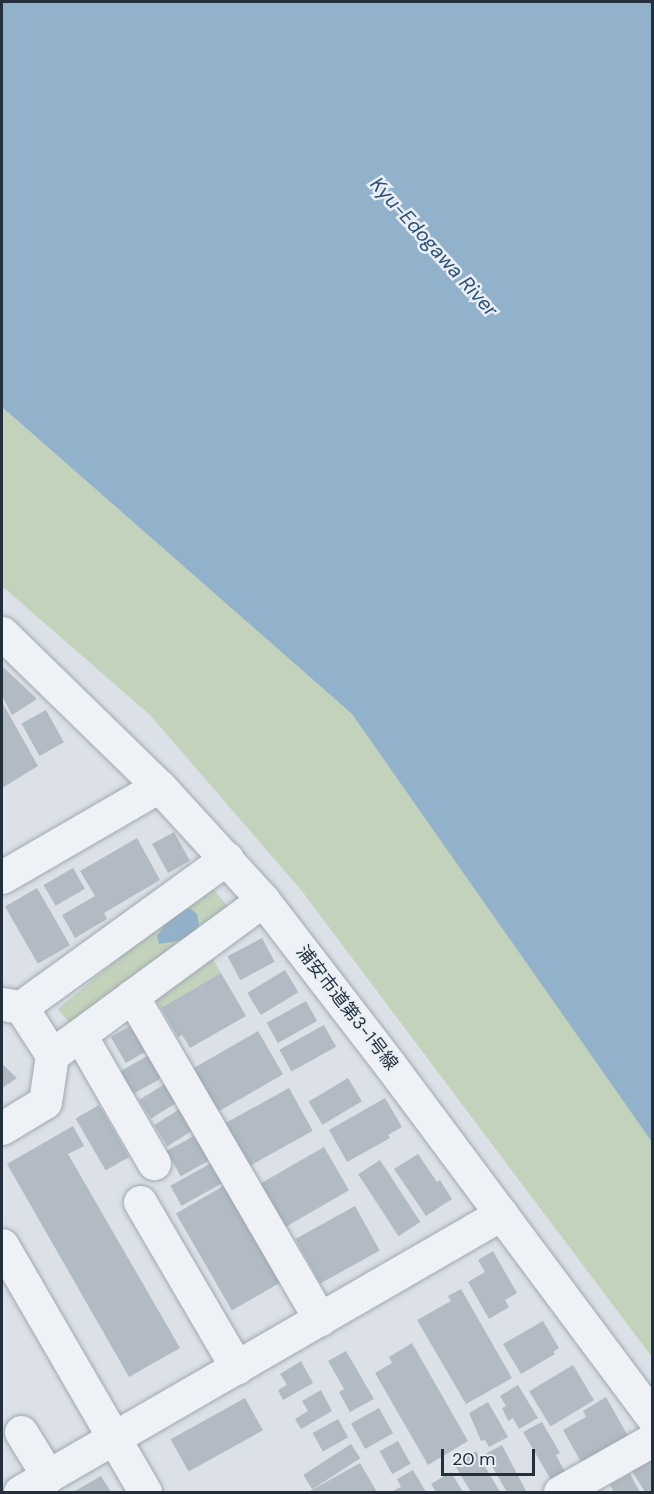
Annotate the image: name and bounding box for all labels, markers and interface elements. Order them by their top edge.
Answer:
water label: Kyu-Edogawa River [365,172,503,322]
street label: 浦安市道第3-1号線 [292,941,402,1075]
scale bar [444,1437,538,1475]
text: 20 m [452,1447,495,1471]

